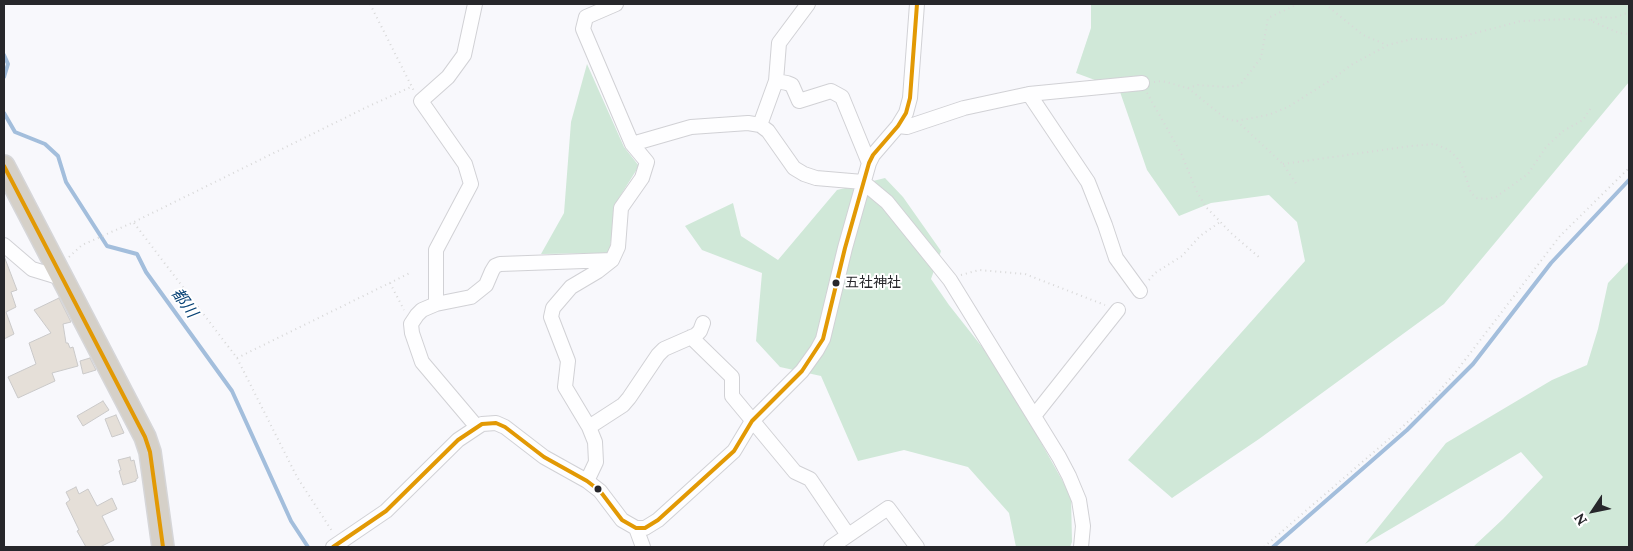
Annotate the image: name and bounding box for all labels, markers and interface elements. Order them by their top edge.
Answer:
place label: 五社神社 [845,275,901,291]
marker: 五社神社 [831,278,841,288]
water label: 都川 [167,284,201,322]
unlabelled marker [593,484,603,494]
north arrow [1568,486,1618,536]
text: N [1570,510,1591,529]

